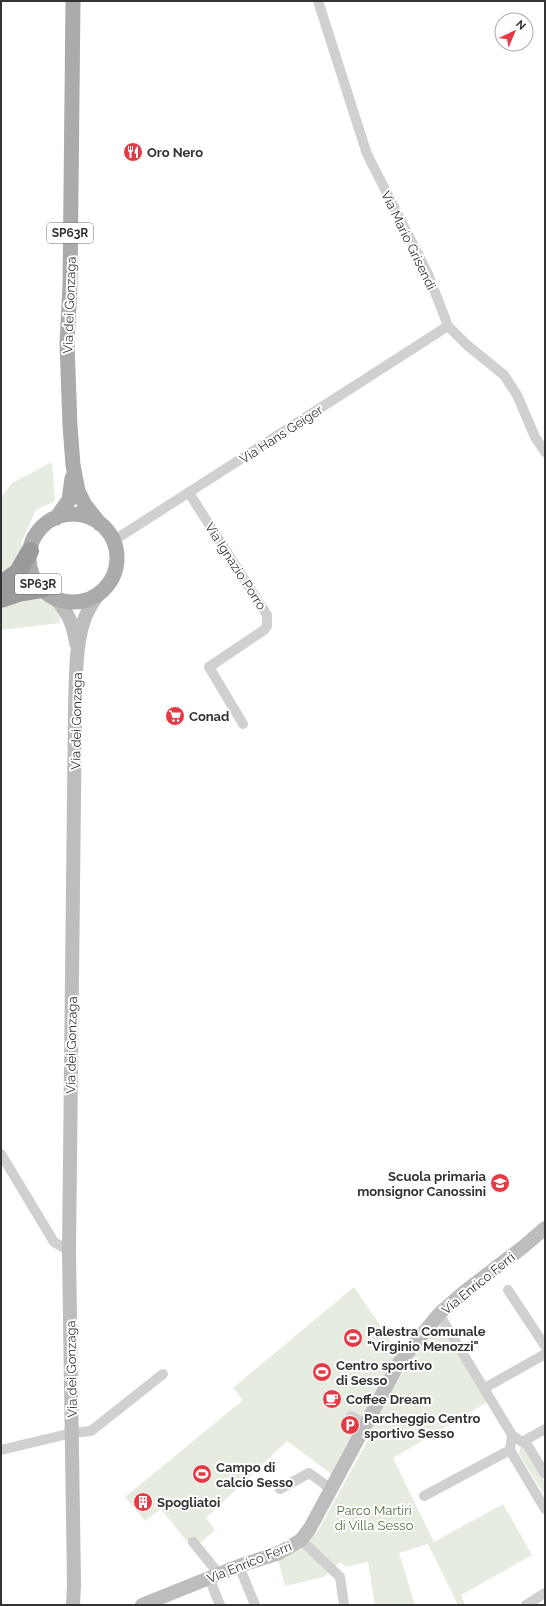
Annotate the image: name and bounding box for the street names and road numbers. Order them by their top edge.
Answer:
street label: Via Mario Grisendi [378,188,439,292]
road number: SP63R [47,223,93,243]
street label: Via dei Gonzaga [60,256,79,354]
street label: Via Hans Geiger [237,402,326,467]
street label: Via Ignazio Porro [202,520,269,613]
road number: SP63R [15,574,61,594]
street label: Via dei Gonzaga [68,672,85,770]
street label: Via dei Gonzaga [63,996,80,1094]
street label: Via Enrico Ferri [439,1249,518,1317]
street label: Via dei Gonzaga [63,1320,80,1418]
street label: Via Enrico Ferri [205,1539,294,1586]

